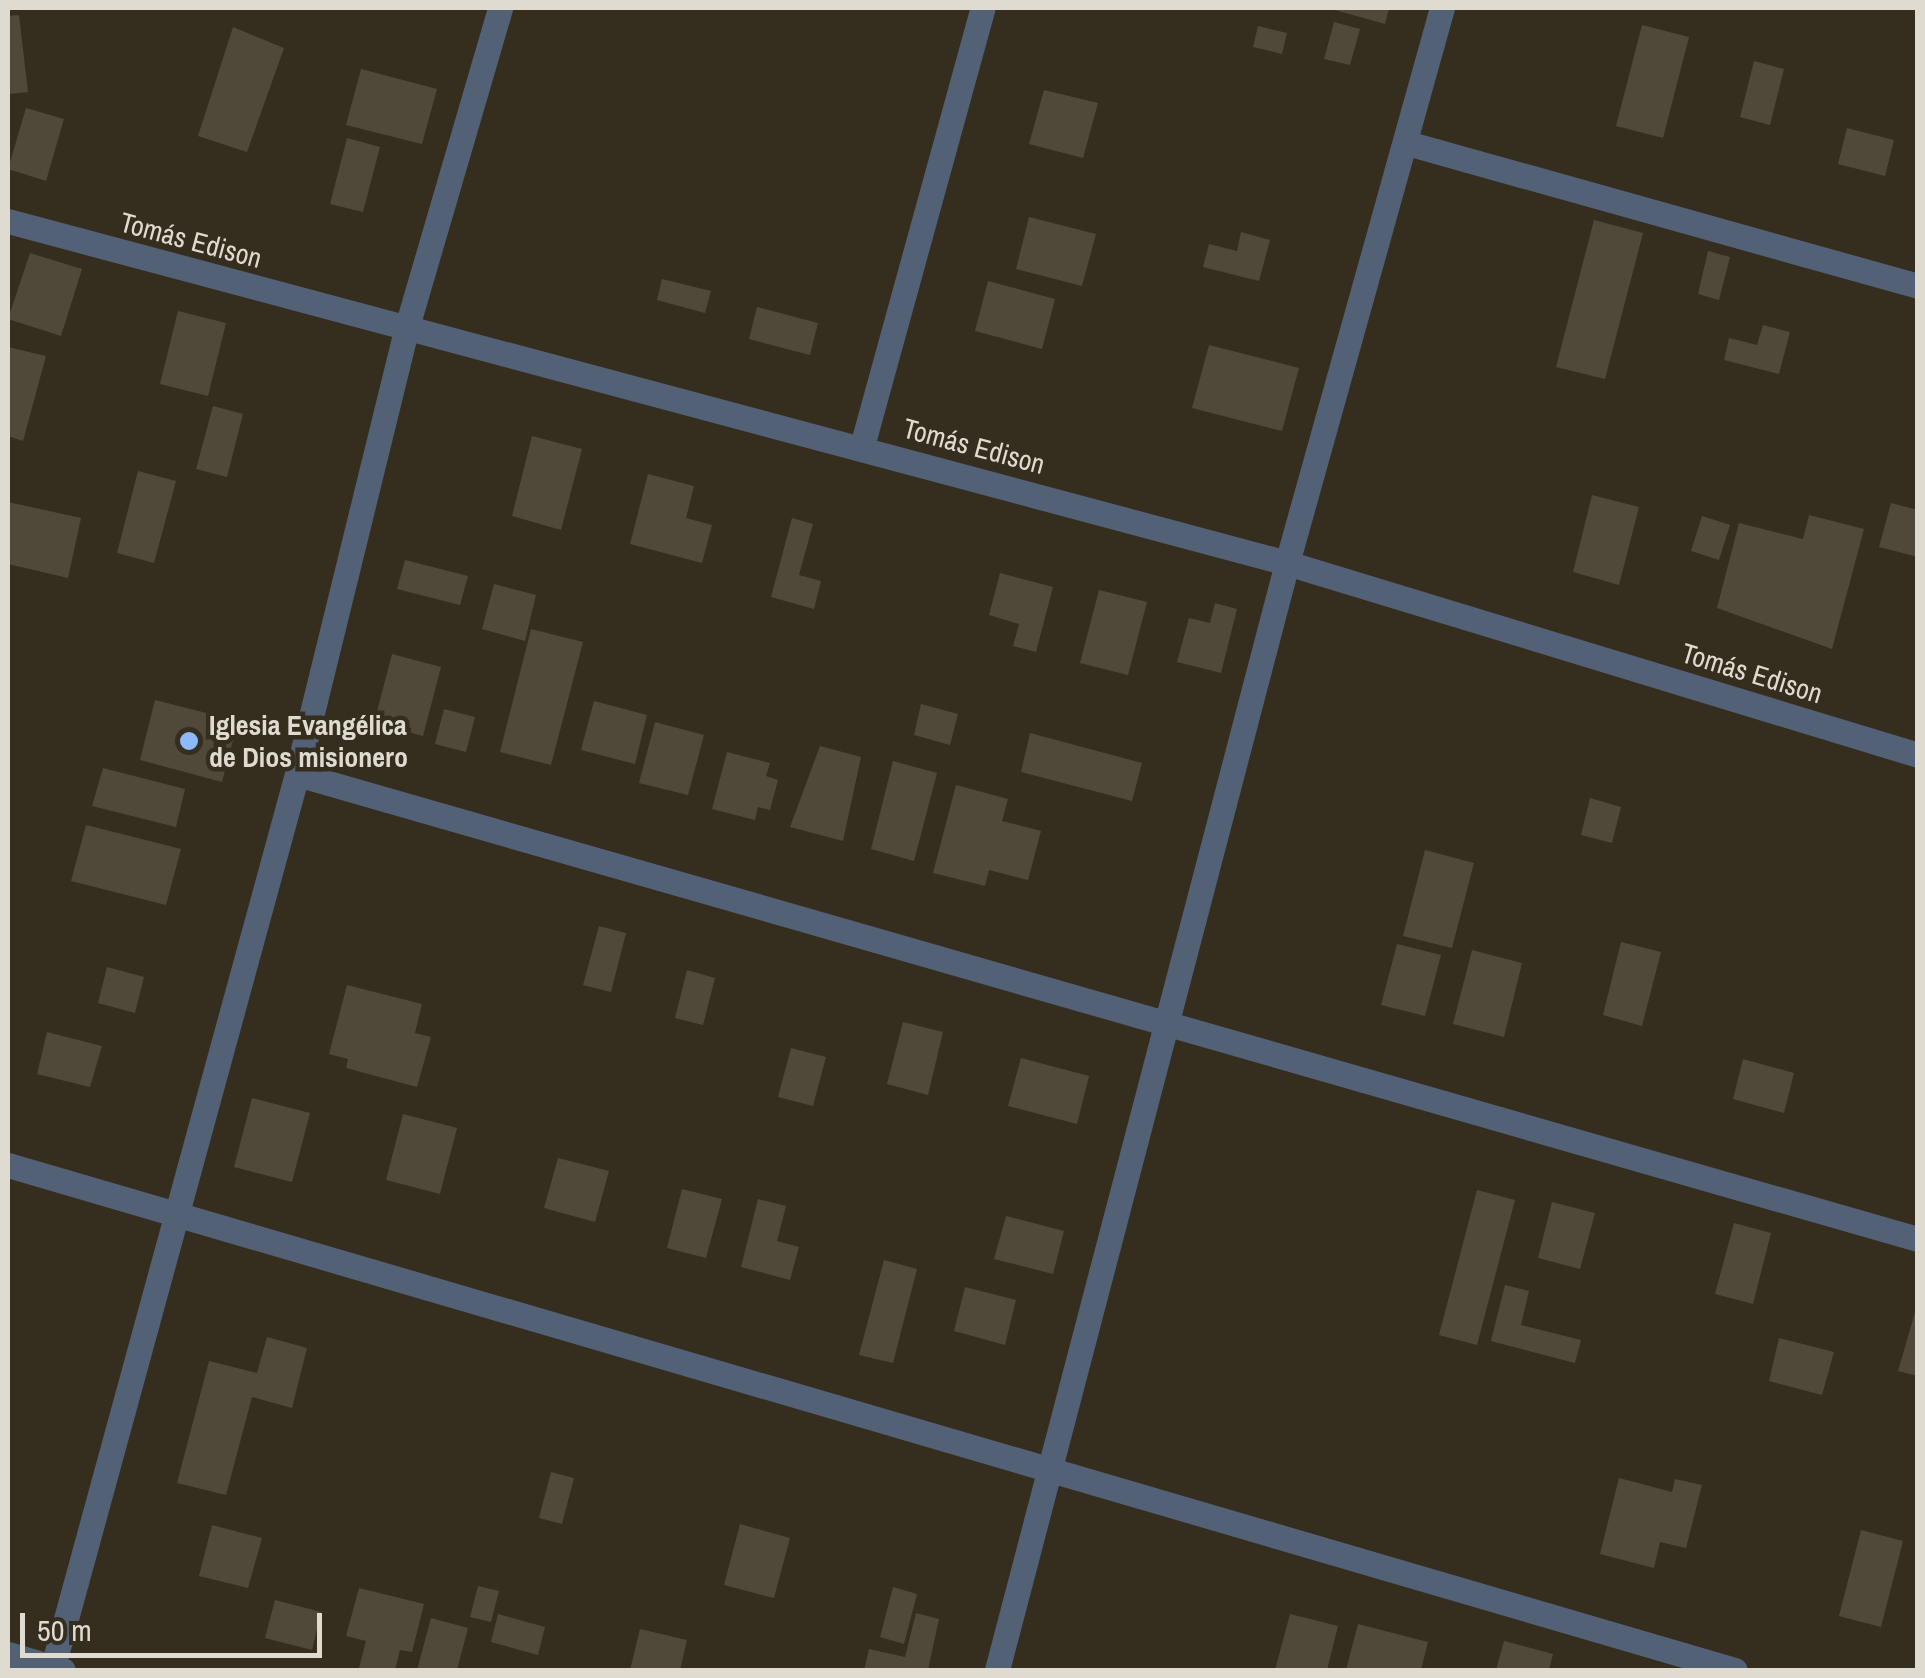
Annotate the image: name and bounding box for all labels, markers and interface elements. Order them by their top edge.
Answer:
street label: Tomás Edison [116,205,266,275]
street label: Tomás Edison [899,411,1049,481]
street label: Tomás Edison [1678,636,1826,710]
place label: Iglesia Evangélica de Dios misionero [209,708,408,774]
marker: Iglesia Evangélica de Dios misionero [178,730,200,752]
scale bar [25,1593,328,1655]
text: 50 m [37,1610,92,1650]

